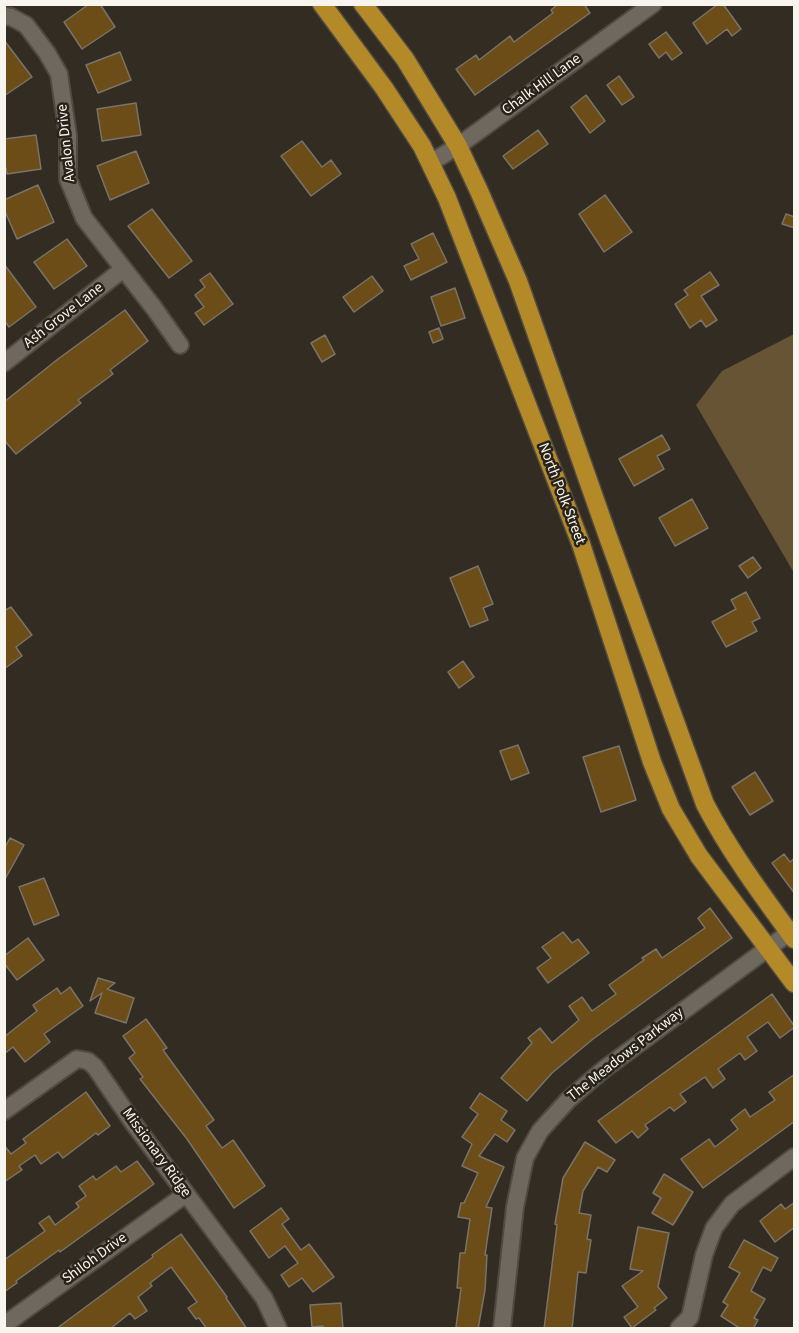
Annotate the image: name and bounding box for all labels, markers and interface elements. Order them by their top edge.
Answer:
street label: Chalk Hill Lane [499,50,585,120]
street label: Avalon Drive [54,103,80,183]
street label: Ash Grove Lane [21,279,107,353]
street label: North Polk Street [533,441,589,547]
street label: The Meadows Parkway [564,1004,688,1106]
street label: Missionary Ridge [118,1105,194,1201]
street label: Shiloh Drive [59,1230,131,1288]

